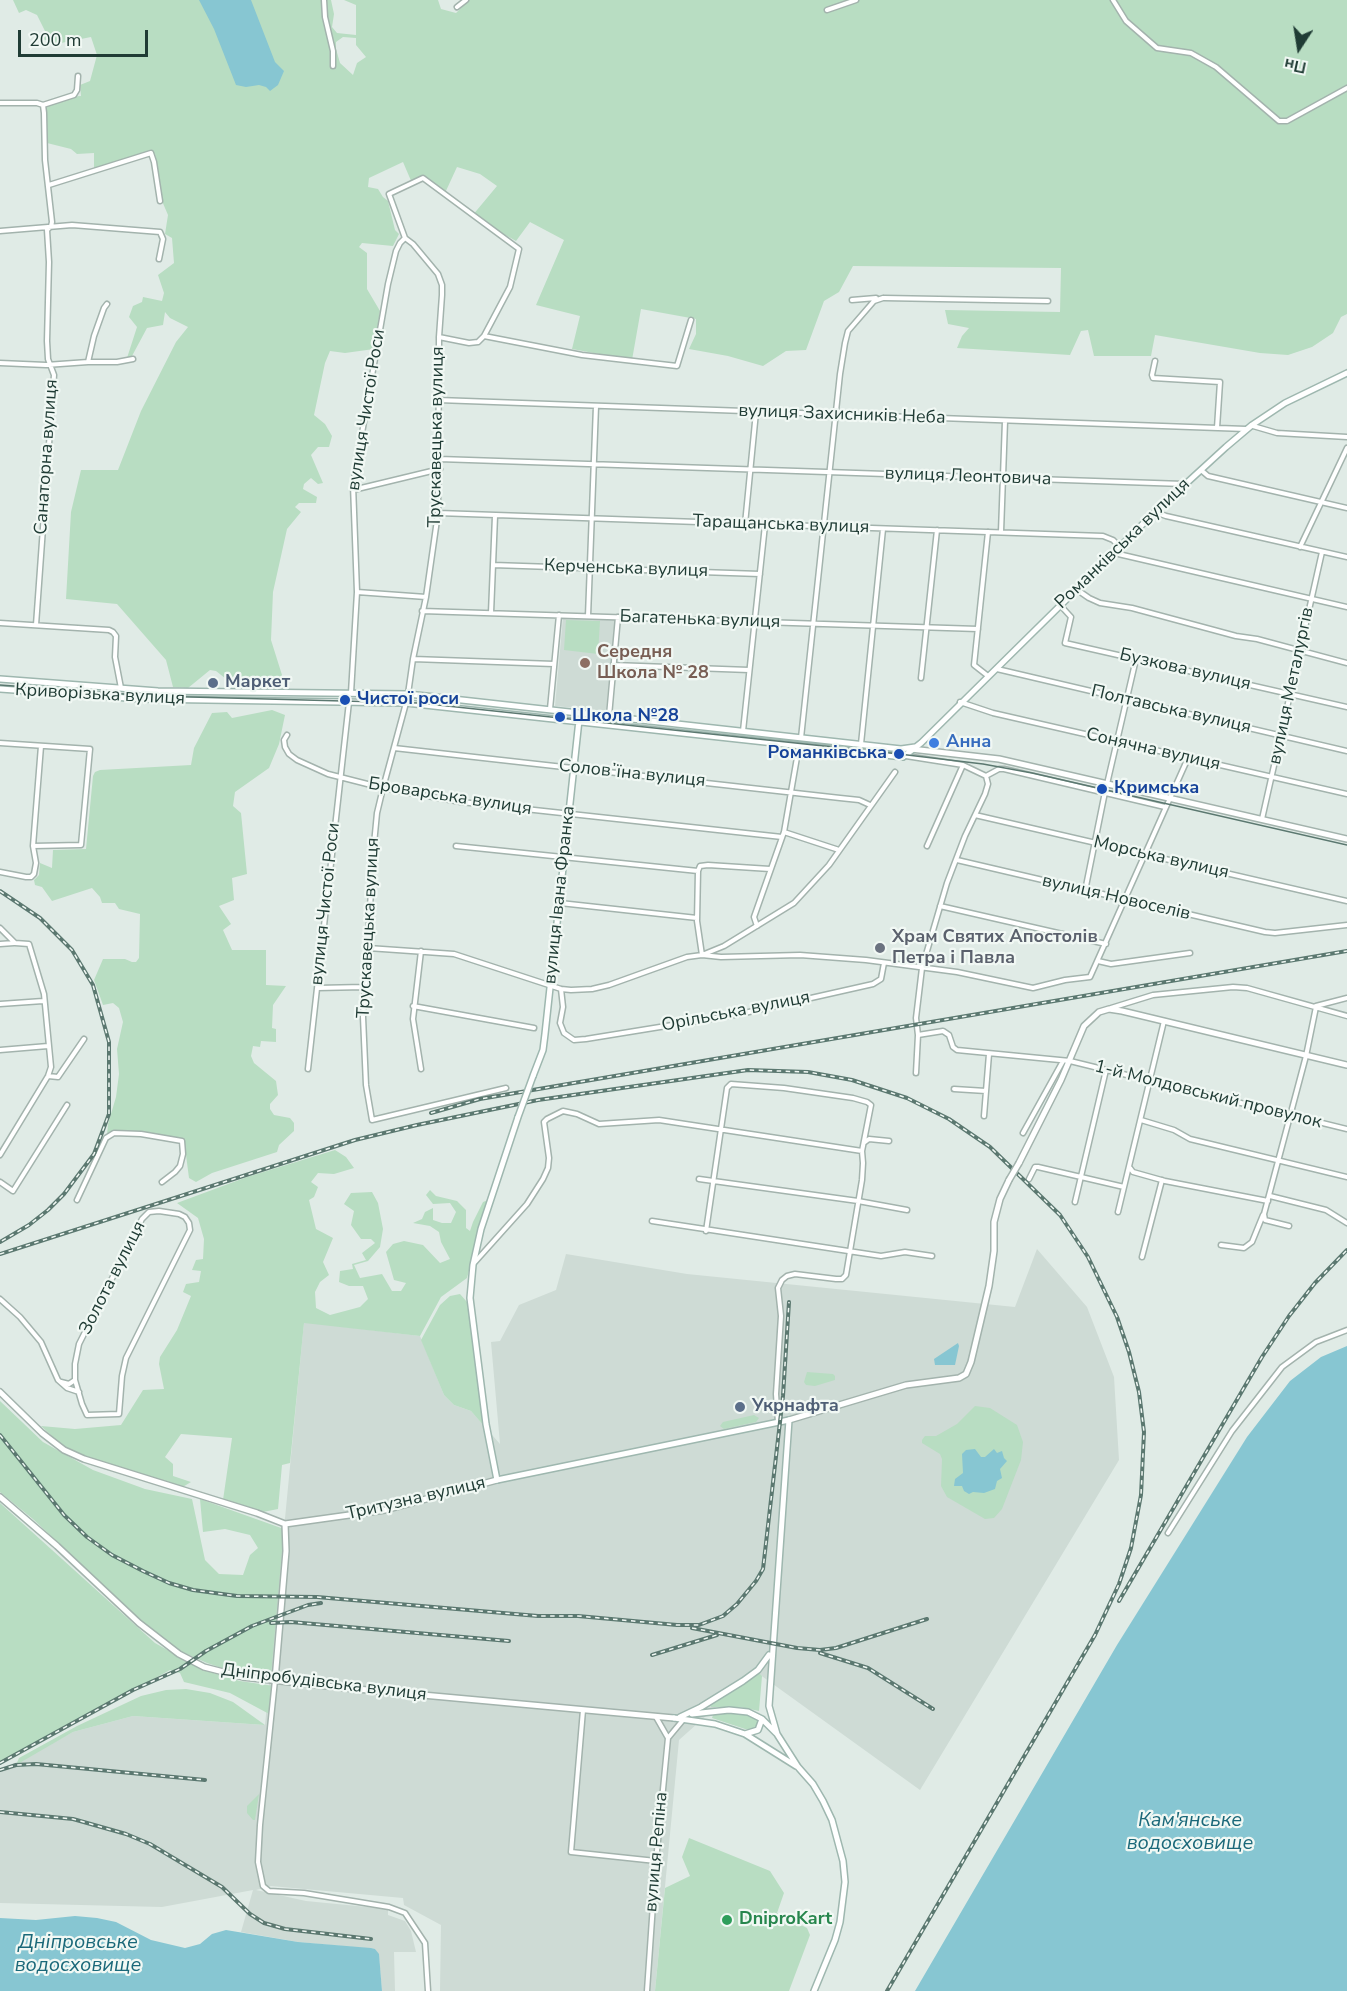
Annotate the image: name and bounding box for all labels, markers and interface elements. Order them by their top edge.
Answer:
scale bar [21,18,152,56]
north arrow [1269,18,1329,78]
text: 200 m [29,28,81,52]
text: Пн [1282,53,1308,79]
street label: вулиця Чистої Роси [344,328,390,492]
street label: Трускавецька вулиця [425,346,449,528]
street label: Санаторна вулиця [31,379,63,535]
street label: вулиця Захисників Неба [738,401,946,429]
street label: вулиця Леонтовича [884,463,1052,491]
street label: Романківська вулиця [1051,474,1195,614]
street label: Таращанська вулиця [692,511,870,539]
street label: Керченська вулиця [544,555,708,583]
street label: Багатенька вулиця [619,606,781,634]
street label: вулиця Металургів [1265,606,1319,766]
place label: Середня Школа № 28 [597,642,709,684]
street label: Бузкова вулиця [1117,644,1253,696]
marker: Середня Школа № 28 [578,656,592,670]
place label: Маркет [225,672,290,694]
marker: Маркет [206,676,220,690]
street label: Криворізька вулиця [14,680,186,710]
street label: Полтавська вулиця [1089,681,1253,739]
place label: Чистої роси [357,689,459,711]
marker: Чистої роси [338,693,352,707]
place label: Школа №28 [572,706,679,728]
marker: Школа №28 [553,710,567,724]
street label: Сонячна вулиця [1084,724,1222,776]
place label: Анна [946,732,991,754]
marker: Анна [927,736,941,750]
place label: Романківська [768,743,887,765]
marker: Романківська [892,747,906,761]
street label: Соловʼїна вулиця [558,756,706,792]
street label: Броварська вулиця [367,773,533,821]
place label: Кримська [1114,778,1199,800]
marker: Кримська [1095,782,1109,796]
street label: вулиця Івана Франка [540,805,580,985]
street label: вулиця Чистої Роси [307,822,345,986]
street label: Морська вулиця [1091,832,1231,884]
street label: Трускавецька вулиця [353,837,385,1019]
street label: вулиця Новоселів [1040,870,1192,926]
place label: Храм Святих Апостолів Петра і Павла [892,927,1098,970]
marker: Храм Святих Апостолів Петра і Павла [873,941,887,955]
street label: Орільська вулиця [660,987,812,1037]
street label: 1-й Молдовський провулок [1092,1056,1324,1134]
street label: Золота вулиця [75,1218,151,1338]
place label: Укрнафта [752,1396,839,1418]
marker: Укрнафта [733,1400,747,1414]
street label: Тритузна вулиця [344,1473,488,1525]
street label: Дніпробудівська вулиця [220,1660,428,1706]
street label: вулиця Репіна [641,1791,673,1913]
water label: Кам'янське водосховище [1127,1809,1253,1856]
place label: DniproKart [739,1909,832,1931]
marker: DniproKart [720,1913,734,1927]
water label: Дніпровське водосховище [15,1931,141,1978]

